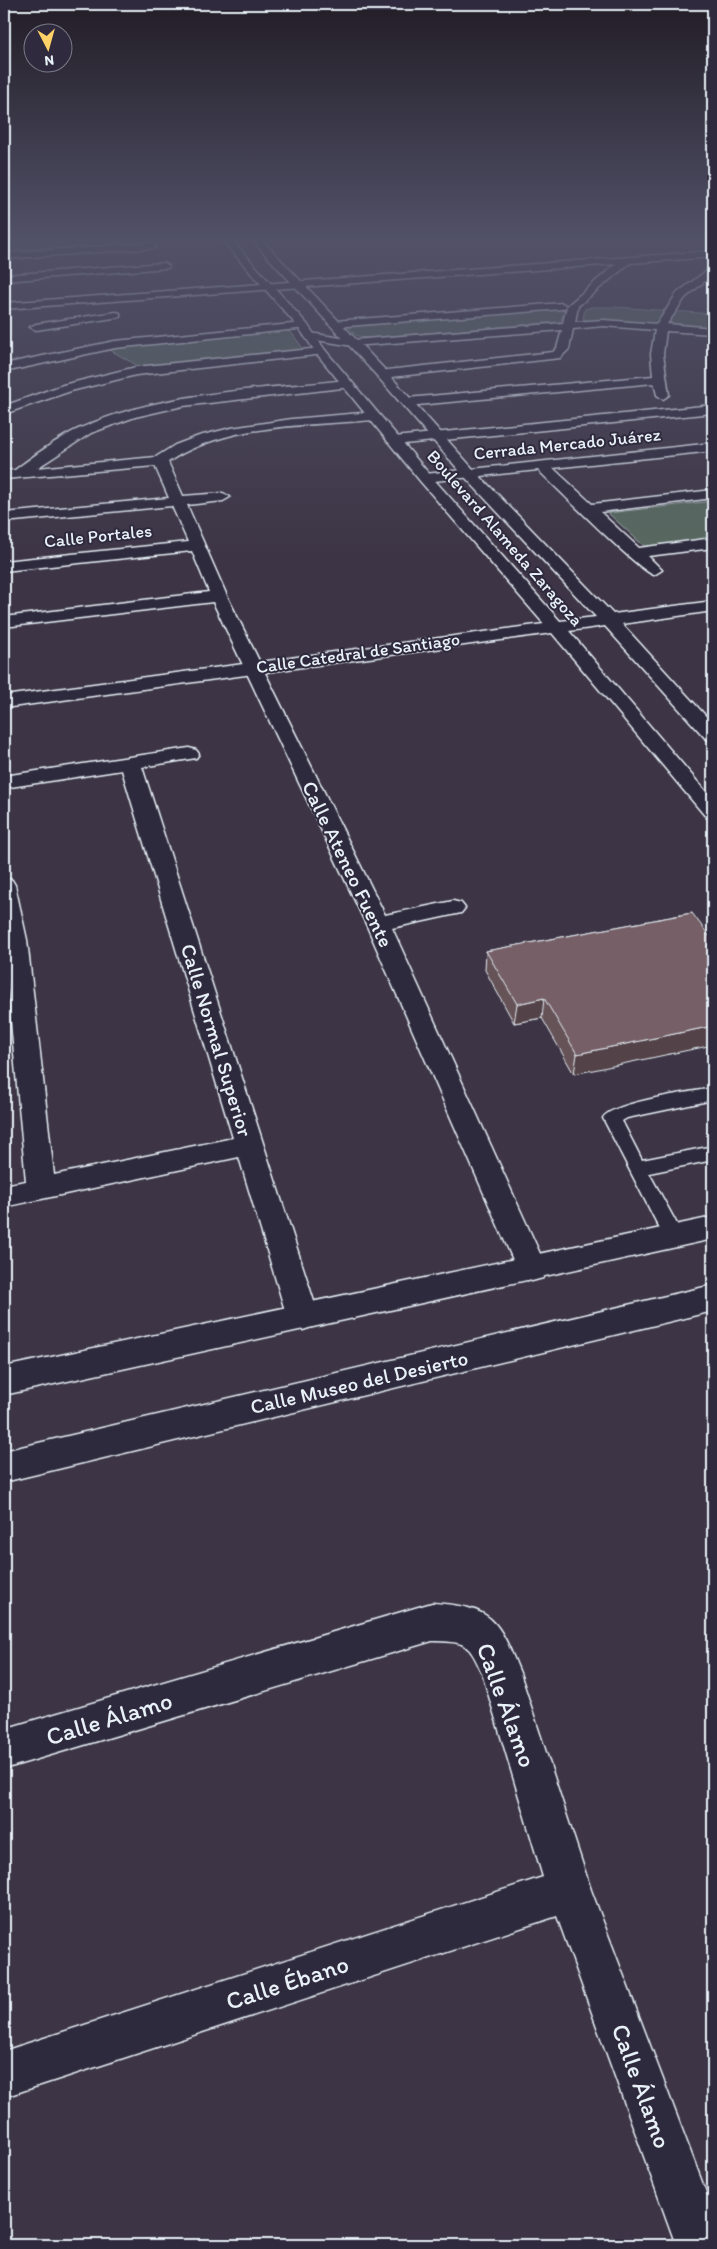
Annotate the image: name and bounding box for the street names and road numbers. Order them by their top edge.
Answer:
street label: Cerrada Mercado Juárez [472,423,662,465]
street label: Boulevard Alameda Zaragoza [422,445,588,631]
street label: Calle Portales [43,519,153,553]
street label: Calle Catedral de Santiago [255,628,461,678]
street label: Calle Ateneo Fuente [297,777,399,951]
street label: Calle Normal Superior [176,941,258,1139]
street label: Calle Museo del Desierto [248,1345,470,1419]
street label: Calle Álamo [471,1639,543,1771]
street label: Calle Álamo [42,1685,176,1751]
street label: Calle Ébano [222,1948,352,2016]
street label: Calle Álamo [606,2020,678,2152]

